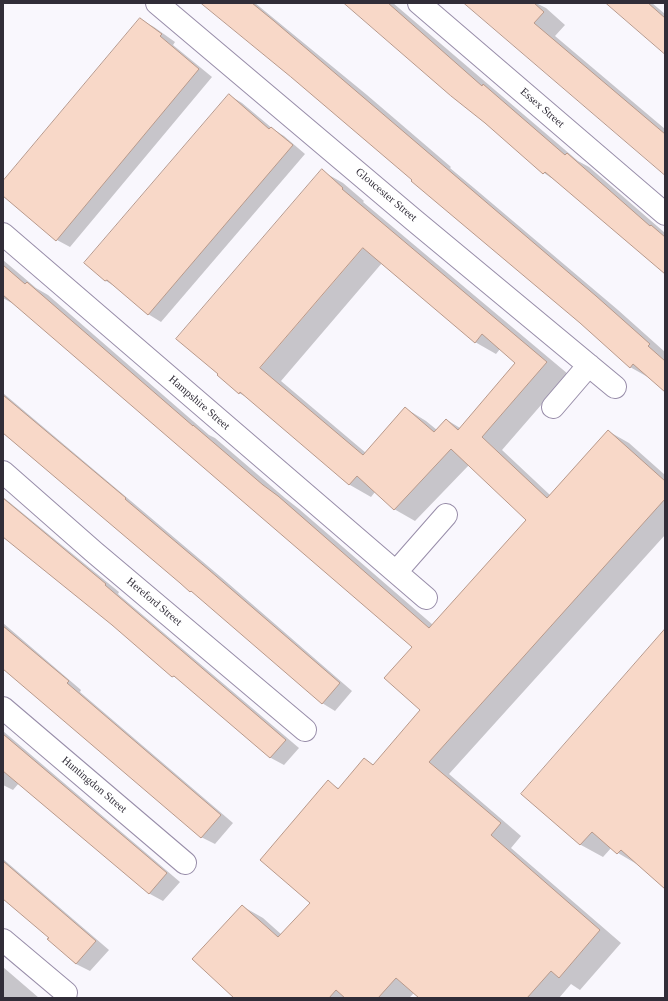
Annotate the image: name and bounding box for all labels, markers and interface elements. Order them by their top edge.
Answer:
street label: Essex Street [517,85,567,131]
street label: Gloucester Street [353,166,419,224]
street label: Hampshire Street [166,373,232,433]
street label: Hereford Street [124,575,184,629]
street label: Huntingdon Street [59,754,129,816]

